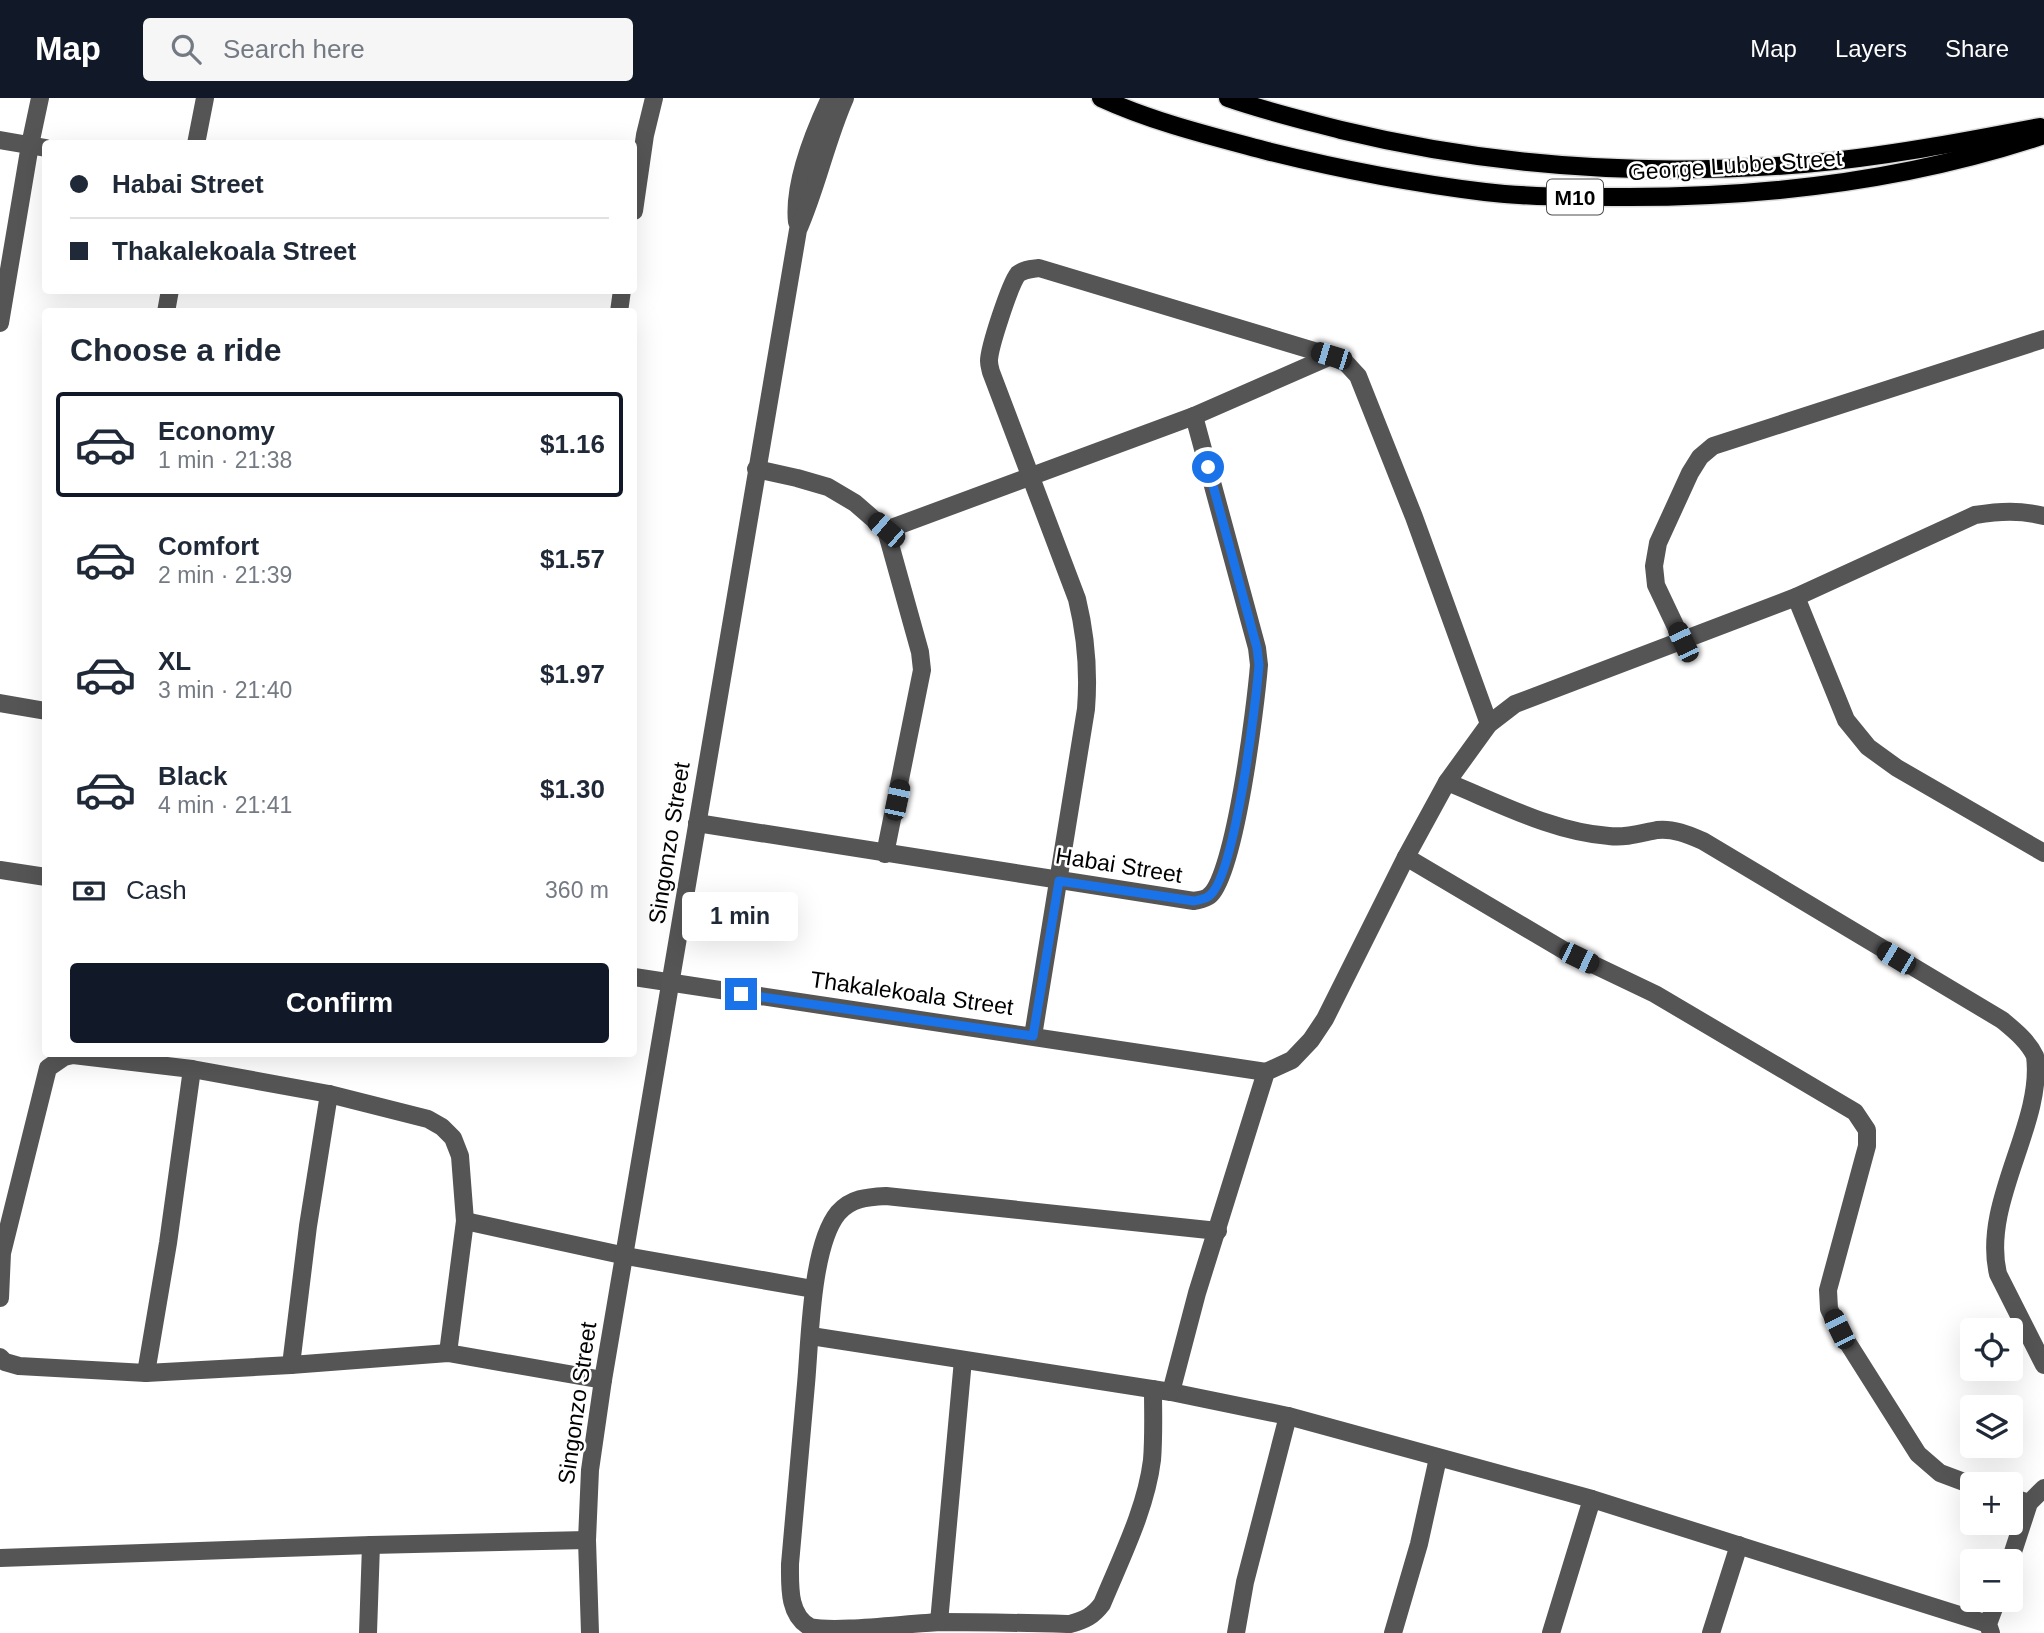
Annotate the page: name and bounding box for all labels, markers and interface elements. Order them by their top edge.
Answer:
search box [143,18,633,81]
text: Map [35,30,101,67]
icon: search [167,30,205,68]
text: Search here [223,34,365,64]
text: Map [1750,35,1797,62]
text: Layers [1835,35,1907,62]
text: Share [1945,35,2009,62]
street label: George Lubbe Street [1627,144,1844,185]
text: Habai Street [112,169,264,199]
road number: M10 [1547,180,1603,214]
text: Thakalekoala Street [112,236,356,266]
text: Choose a ride [70,332,282,368]
car [1308,340,1355,372]
icon: car [74,413,137,476]
text: Economy [158,416,275,446]
text: $1.16 [540,429,605,459]
text: 1 min · 21:38 [158,447,292,473]
route start [1192,451,1224,483]
car [864,508,909,552]
icon: car [74,528,137,591]
text: Comfort [158,531,259,561]
text: $1.57 [540,544,605,574]
text: 2 min · 21:39 [158,562,292,588]
car [1665,619,1702,665]
icon: car [74,643,137,706]
text: XL [158,646,191,676]
text: $1.97 [540,659,605,689]
text: 3 min · 21:40 [158,677,292,703]
icon: car [74,758,137,821]
street label: Singonzo Street [643,760,695,926]
text: Black [158,761,227,791]
text: $1.30 [540,774,605,804]
car [883,777,912,823]
text: 4 min · 21:41 [158,792,292,818]
street label: Habai Street [1054,842,1185,888]
icon: cash [70,872,108,910]
text: Cash [126,875,187,905]
text: 360 m [545,877,609,903]
callout: 1 min [683,892,799,942]
text: 1 min [710,903,770,929]
car [1873,938,1920,978]
car [1556,939,1603,977]
button: Confirm [70,963,609,1043]
street label: Thakalekoala Street [809,966,1016,1020]
route end [725,978,757,1010]
car [1821,1306,1858,1352]
map controls [1960,1318,2023,1612]
button: locate [1960,1318,2023,1381]
street label: Singonzo Street [553,1320,601,1486]
button: layers [1960,1395,2023,1458]
button: + [1960,1472,2023,1535]
button: − [1960,1549,2023,1612]

